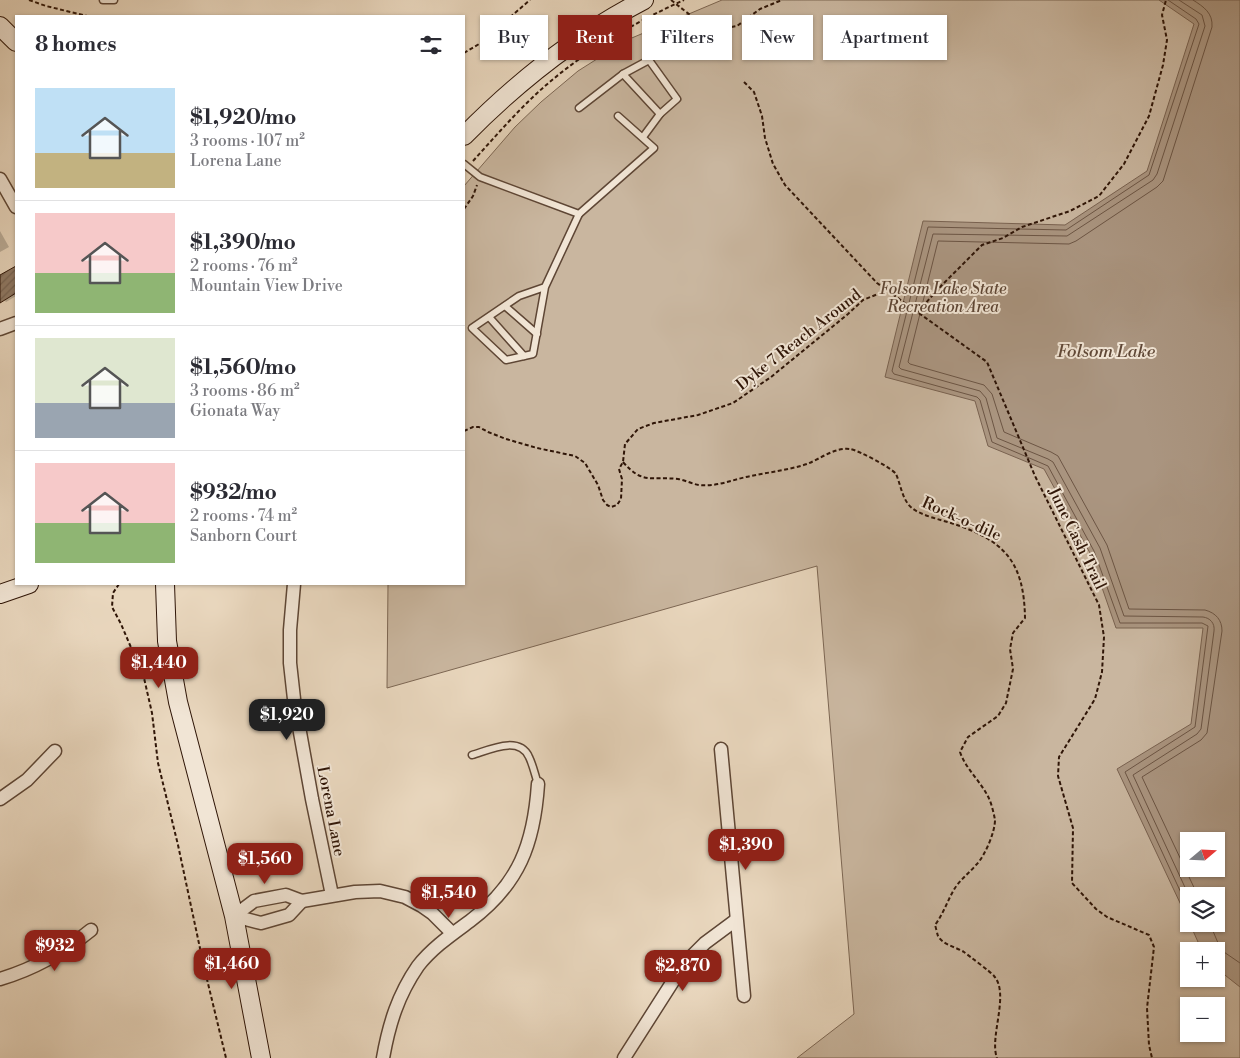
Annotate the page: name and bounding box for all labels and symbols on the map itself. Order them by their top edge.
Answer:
park label: Folsom Lake State Recreation Area [880,279,1007,317]
street label: Dyke 7 Reach Around [732,285,865,395]
water label: Folsom Lake [1057,340,1156,363]
street label: June Cash Trail [1043,483,1111,593]
street label: Rock-o-dile [919,493,1004,545]
pin: $1,440 [118,646,200,689]
pin: $1,920 [246,698,328,741]
street label: Lorena Lane [312,764,350,858]
pin: $1,390 [705,828,787,871]
north arrow [1180,832,1225,878]
pin: $1,560 [224,842,306,885]
pin: $1,540 [408,876,490,919]
pin: $932 [25,930,85,972]
pin: $1,460 [191,948,273,990]
pin: $2,870 [642,950,724,992]

